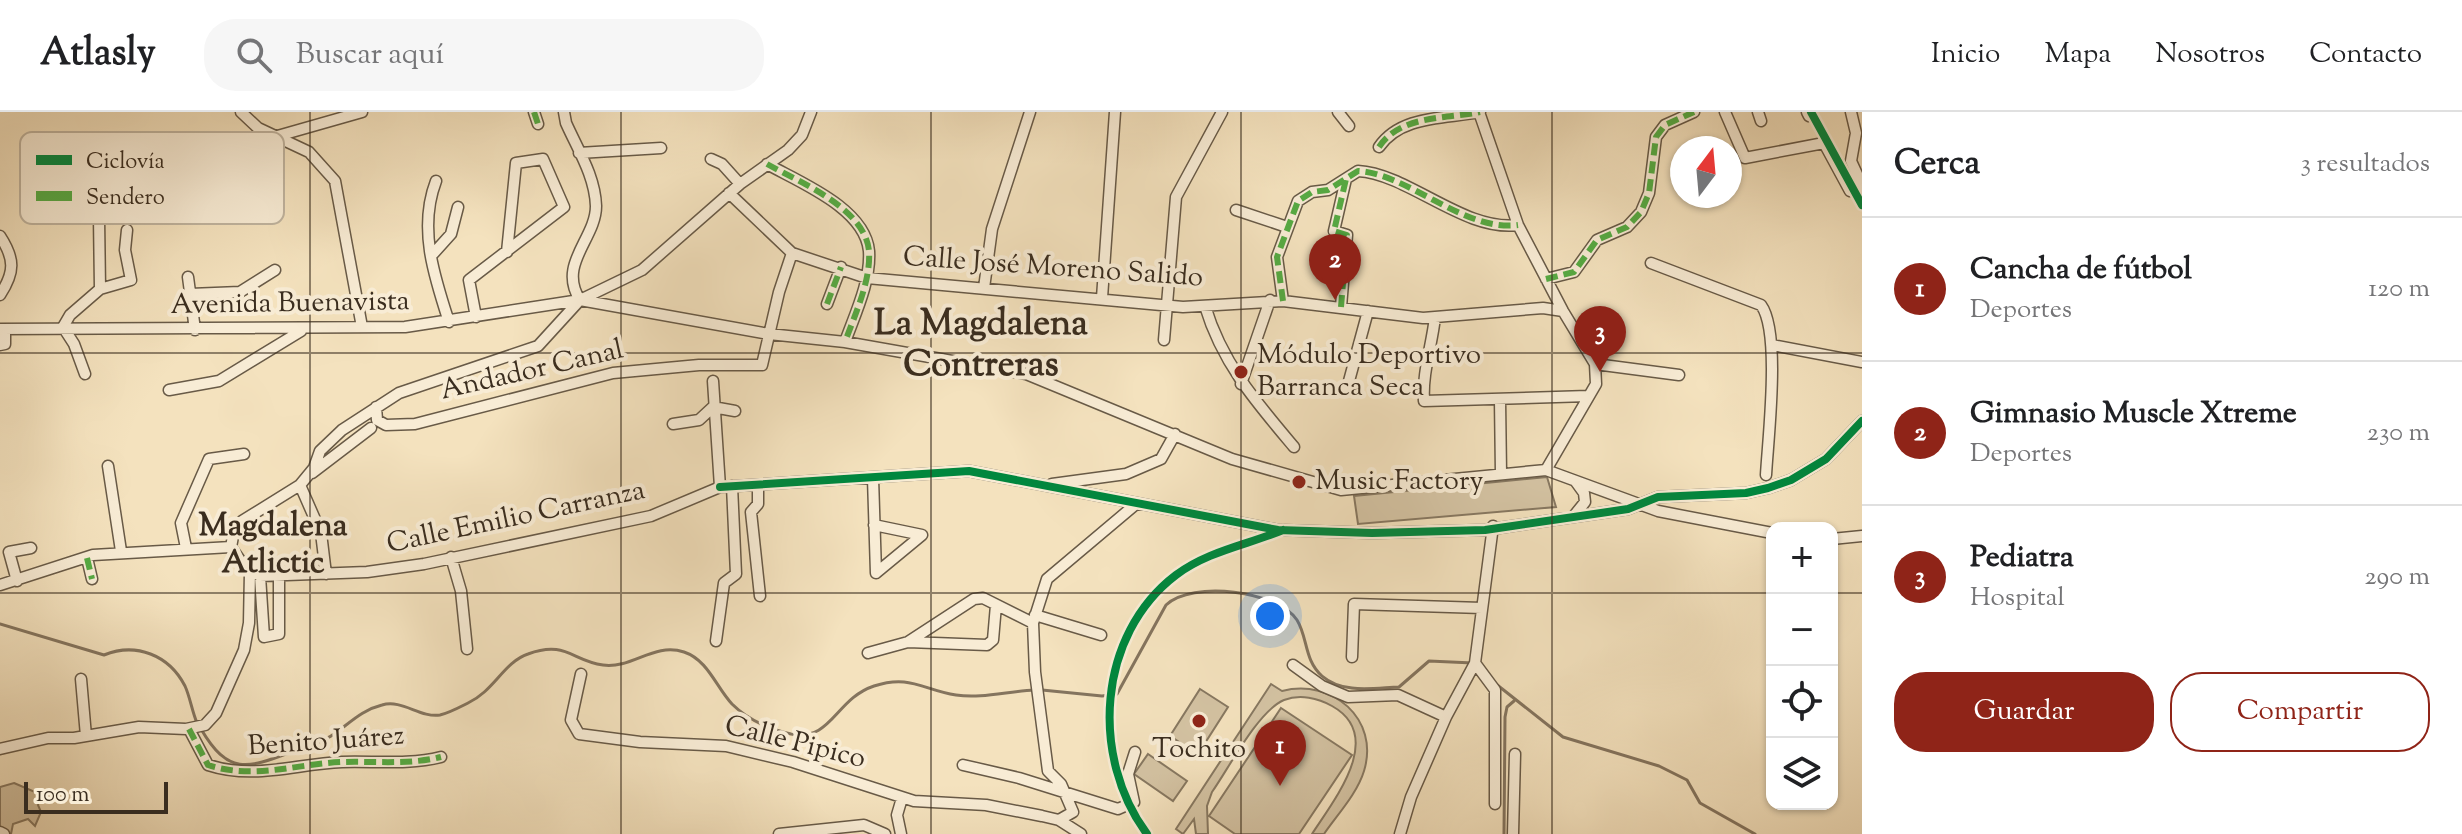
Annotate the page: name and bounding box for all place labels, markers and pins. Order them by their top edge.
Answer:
pin: 2 [1309,234,1361,300]
pin: 3 [1574,306,1626,372]
place label: Módulo Deportivo Barranca Seca [1257,336,1481,408]
marker: Módulo Deportivo Barranca Seca [1232,363,1250,381]
place label: Music Factory [1315,462,1483,502]
marker: Music Factory [1290,473,1308,491]
marker: Tochito [1190,712,1208,730]
pin: 1 [1254,720,1306,786]
place label: Tochito [1152,730,1246,770]

